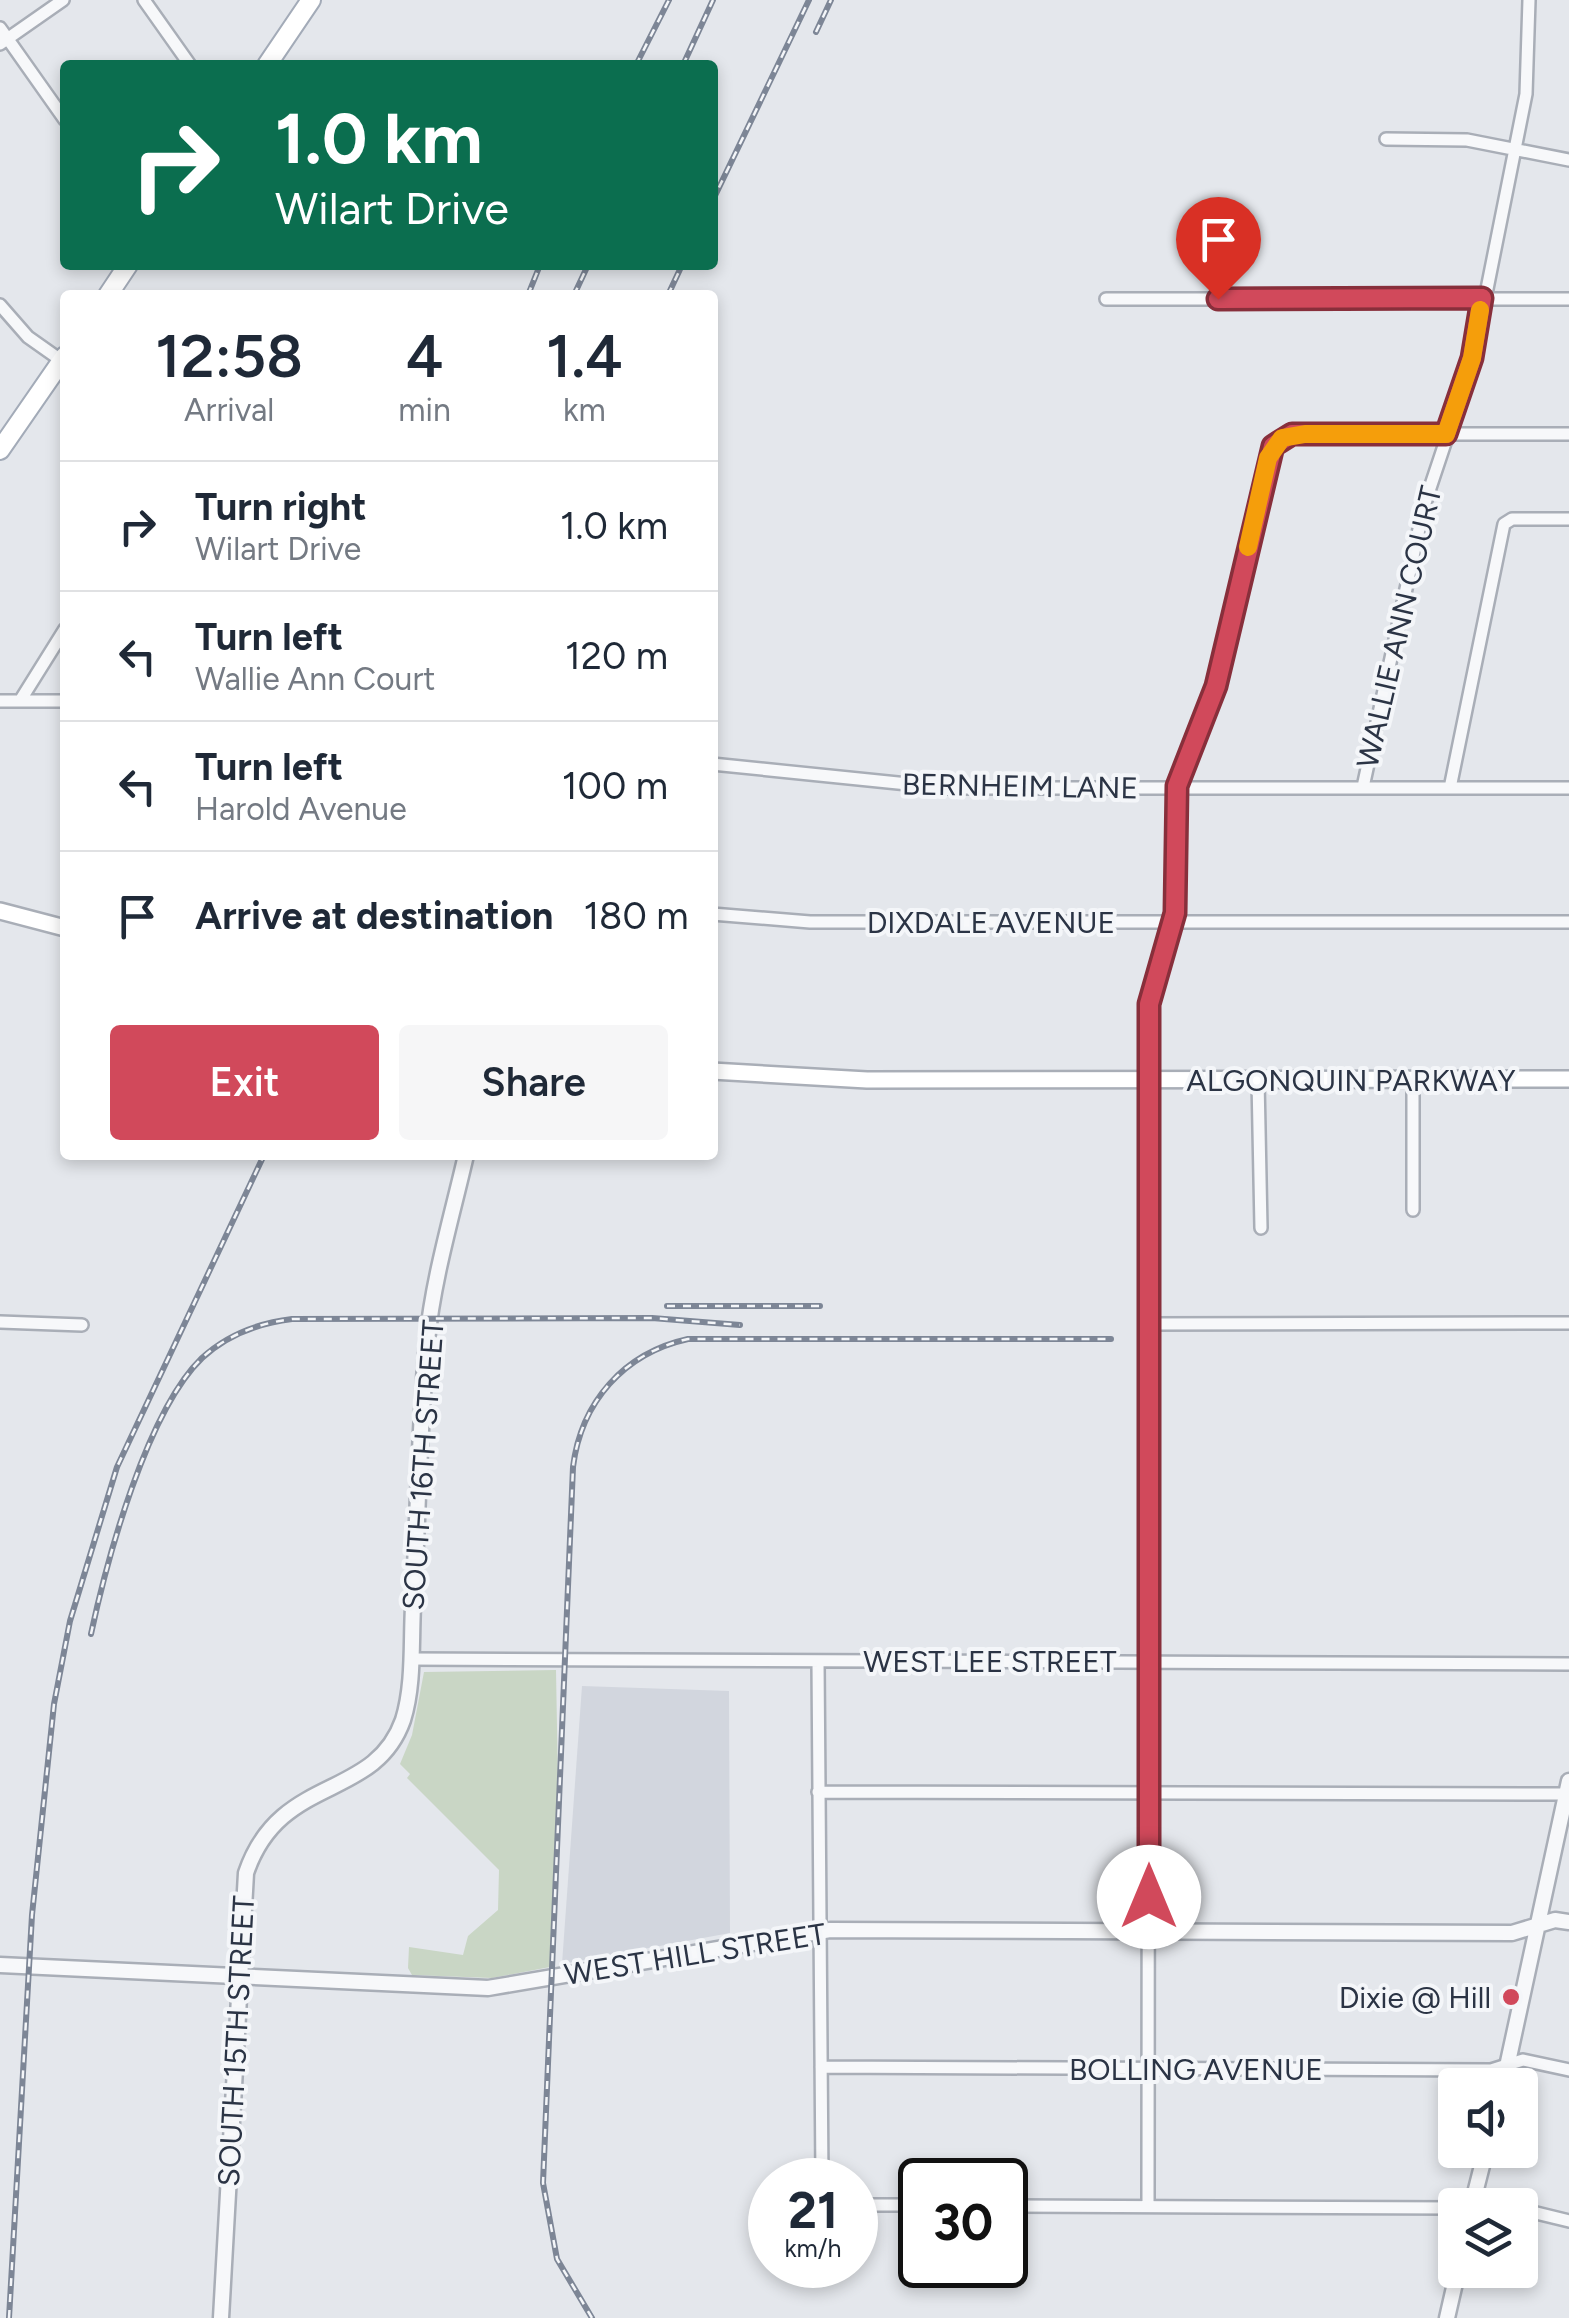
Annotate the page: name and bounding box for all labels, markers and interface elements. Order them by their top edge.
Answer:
text: 1.0 km [275,96,483,181]
icon: right [110,100,240,230]
text: Wilart Drive [275,181,509,235]
pin [1176,197,1261,300]
icon: arrive [1191,212,1246,267]
text: 12:58 [155,320,303,392]
text: 4 [406,320,443,392]
text: 1.4 [546,320,623,392]
text: Arrival [184,391,274,429]
text: min [398,391,451,429]
text: km [563,391,606,429]
street label: WALLIE ANN COURT [1349,482,1450,772]
text: Turn right [195,484,367,530]
icon: right [110,499,165,554]
text: 1.0 km [560,503,668,549]
text: Wilart Drive [195,530,361,568]
text: Turn left [195,614,343,660]
icon: left [110,629,165,684]
text: 120 m [565,633,668,679]
text: Wallie Ann Court [195,660,435,698]
text: Turn left [195,744,343,790]
icon: left [110,759,165,814]
text: 100 m [562,763,668,809]
street label: BERNHEIM LANE [902,765,1138,807]
text: Harold Avenue [195,790,407,828]
icon: arrive [110,889,165,944]
text: Arrive at destination [195,893,553,939]
text: 180 m [583,893,689,939]
street label: DIXDALE AVENUE [867,904,1115,941]
button: Exit [110,1025,379,1140]
button: Share [399,1025,668,1140]
street label: ALGONQUIN PARKWAY [1186,1062,1516,1099]
street label: SOUTH 16TH STREET [394,1318,452,1611]
street label: WEST LEE STREET [863,1643,1117,1680]
position arrow [1097,1845,1201,1949]
street label: SOUTH 15TH STREET [210,1894,262,2187]
street label: WEST HILL STREET [562,1915,829,1993]
place label: Dixie @ Hill [1339,1979,1491,2016]
marker: Dixie @ Hill [1500,1986,1522,2008]
street label: BOLLING AVENUE [1069,2051,1323,2088]
map controls [1438,2068,1538,2288]
button: sound [1438,2068,1538,2168]
speed limit sign: 30 [898,2158,1028,2288]
text: 21 [788,2180,838,2241]
button: layers [1438,2188,1538,2288]
text: km/h [784,2233,842,2263]

